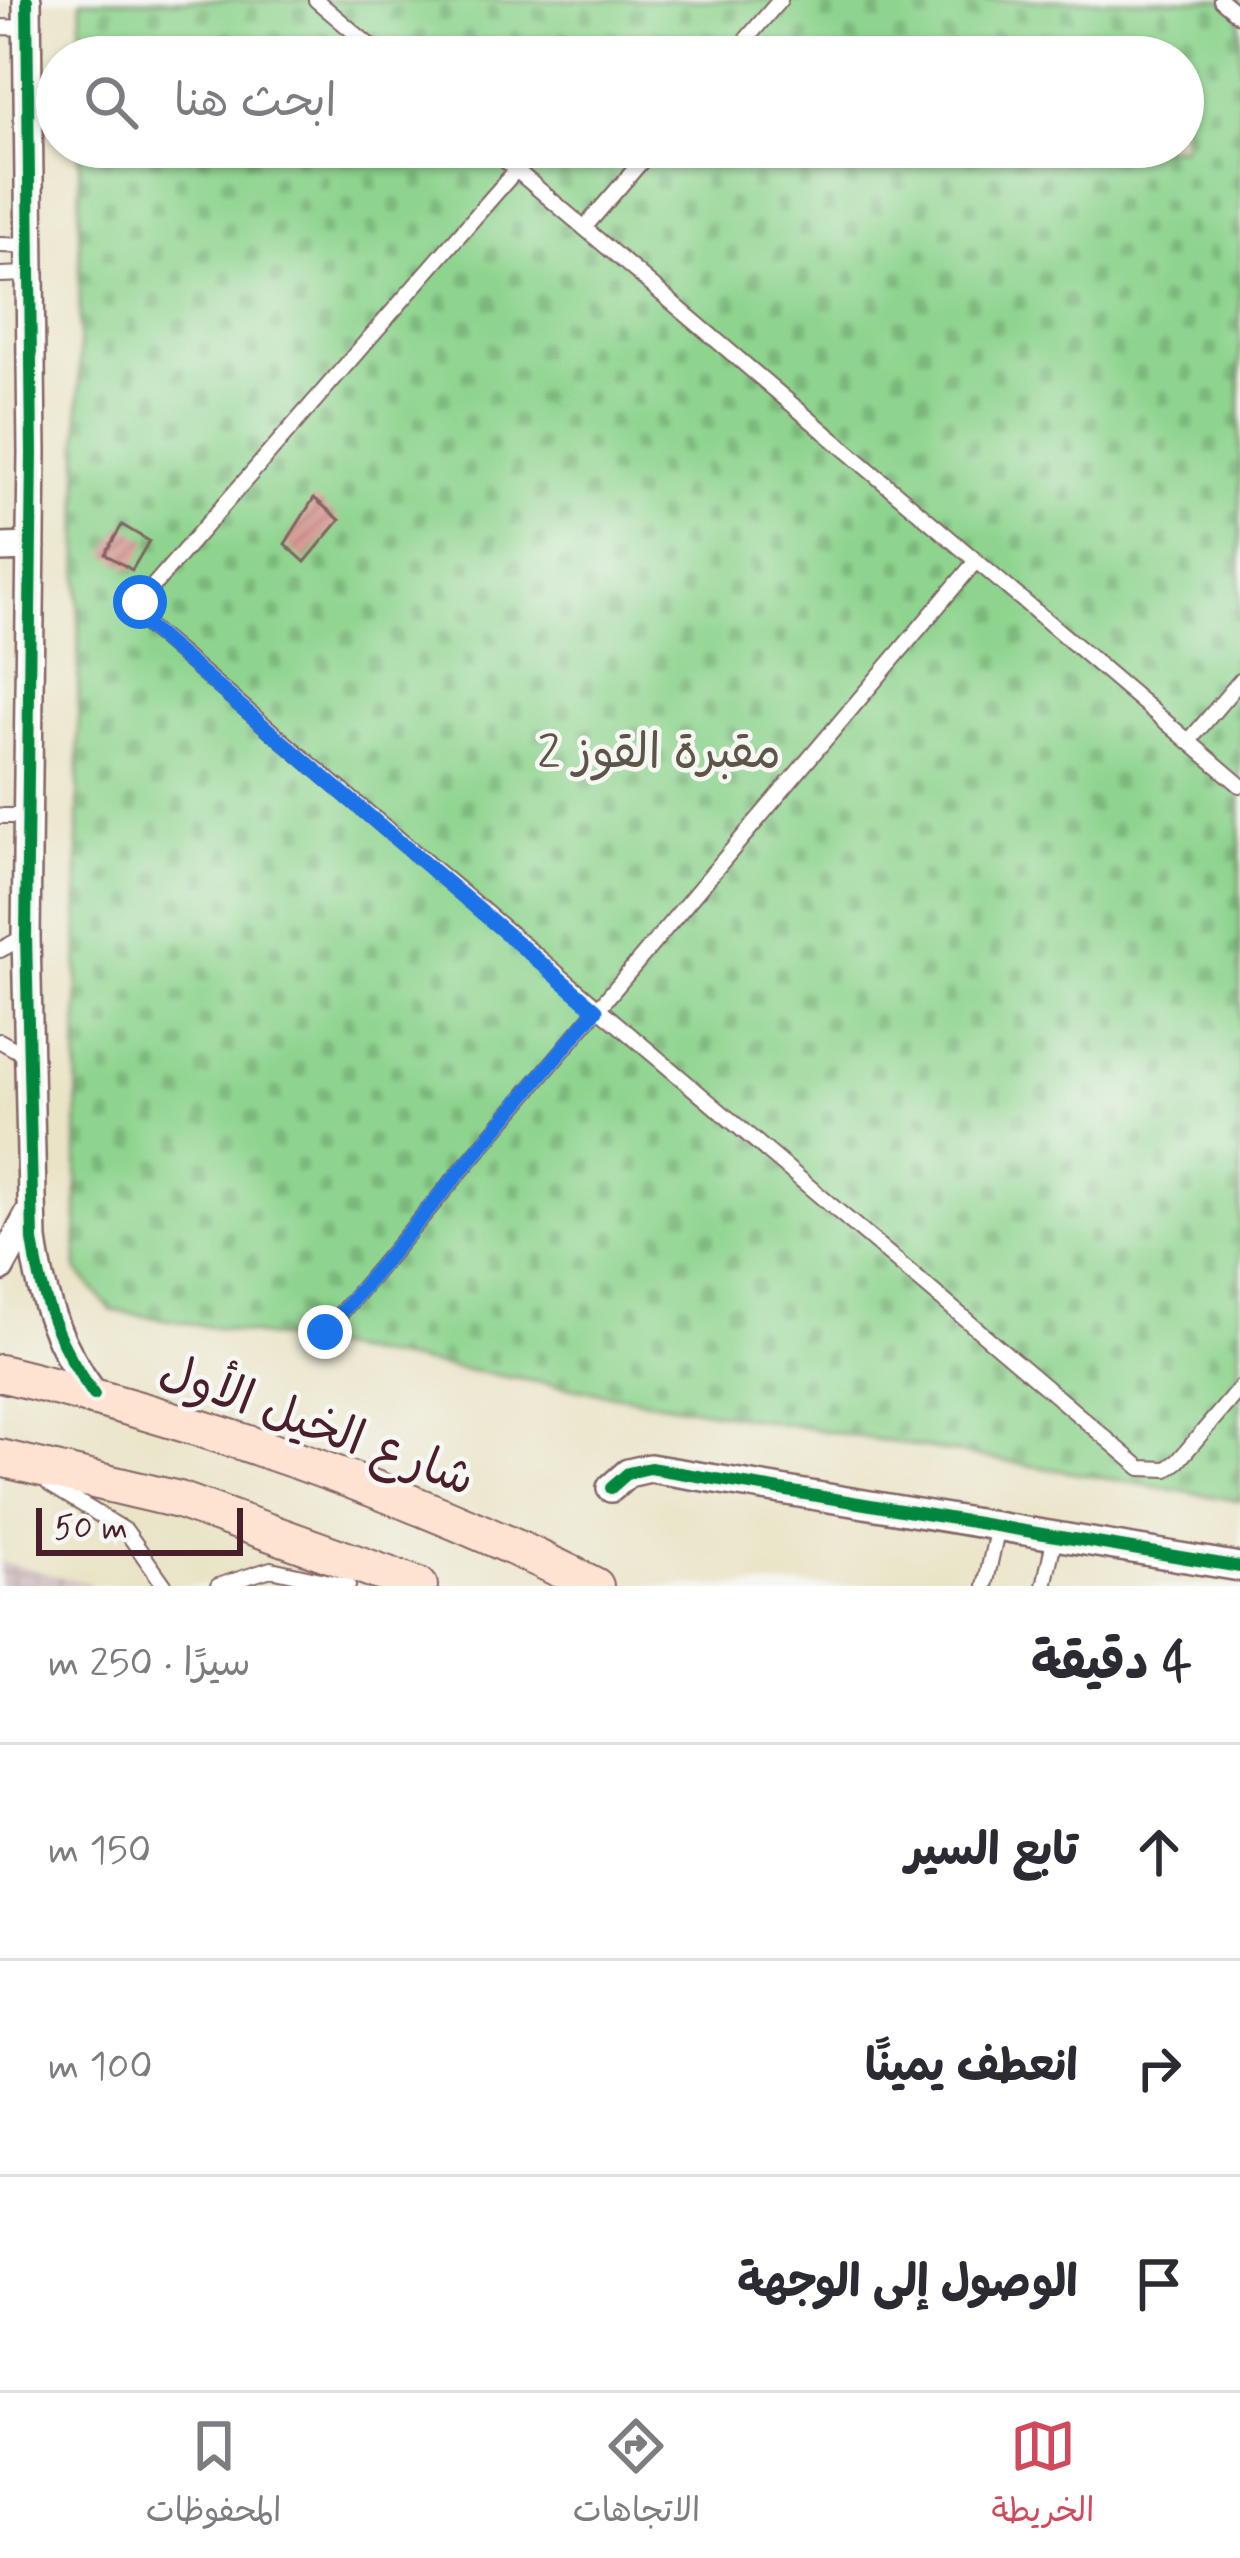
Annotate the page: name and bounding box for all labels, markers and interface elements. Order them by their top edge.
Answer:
search box [36,36,1204,168]
icon: search [78,69,144,135]
text: ابحث هنا [174,73,337,132]
route start [113,575,167,629]
park label: مقبرة القوز 2 [537,722,781,785]
route end [298,1305,352,1359]
street label: شارع الخيل الأول [151,1338,483,1512]
scale bar [36,1502,243,1555]
text: 50 m [54,1507,128,1551]
text: 4 دقيقة [1031,1631,1192,1697]
text: سيرًا · 250 m [48,1639,251,1690]
icon: ahead [1126,1819,1192,1885]
text: تابع السير [905,1822,1078,1881]
text: 150 m [48,1826,151,1877]
icon: right [1126,2035,1192,2101]
text: انعطف يمينًا [865,2038,1078,2097]
text: 100 m [48,2042,153,2093]
icon: arrive [1126,2251,1192,2317]
text: الوصول إلى الوجهة [737,2254,1078,2313]
tab: المحفوظات [146,2413,282,2539]
tab: الاتجاهات [573,2413,700,2539]
tab: الخريطة [991,2413,1094,2539]

